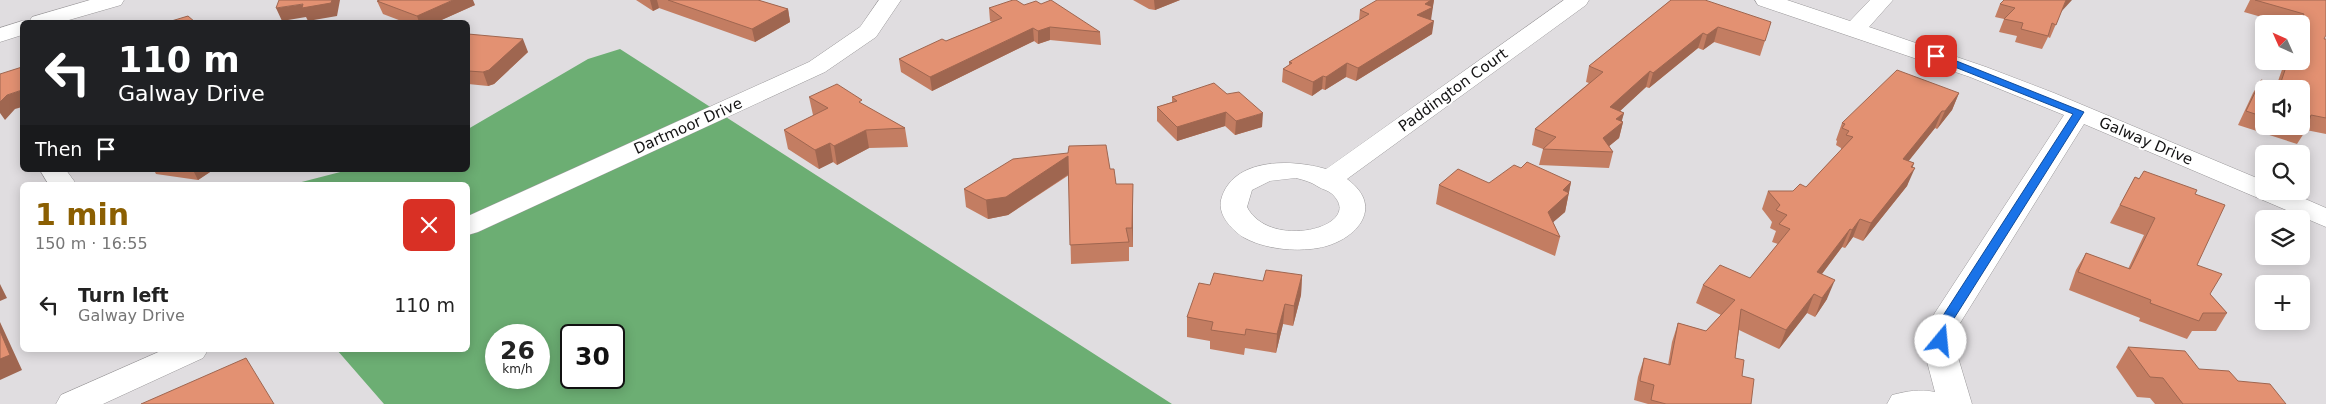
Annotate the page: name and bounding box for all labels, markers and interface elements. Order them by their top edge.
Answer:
north arrow [2255,15,2310,70]
map controls [2255,15,2310,330]
pin [1915,35,1957,77]
icon: left [35,40,100,105]
text: 110 m [118,40,240,80]
icon: arrive [1922,42,1950,70]
street label: Paddington Court [1395,44,1511,136]
button: sound [2255,80,2310,135]
text: Galway Drive [118,81,265,106]
street label: Dartmoor Drive [631,94,745,158]
street label: Galway Drive [2096,113,2196,169]
icon: arrive [92,135,120,163]
text: Then [35,138,82,160]
button: search [2255,145,2310,200]
text: 1 min [35,197,129,232]
button: close [403,199,455,251]
button: layers [2255,210,2310,265]
text: 150 m · 16:55 [35,234,148,253]
button: + [2255,275,2310,330]
text: Turn left [78,284,169,306]
icon: left [35,291,63,319]
text: 110 m [394,294,455,316]
text: Galway Drive [78,306,185,325]
position arrow [1914,314,1966,366]
speed limit sign: 30 [560,324,625,389]
text: 26 [500,336,535,365]
text: km/h [502,362,533,376]

